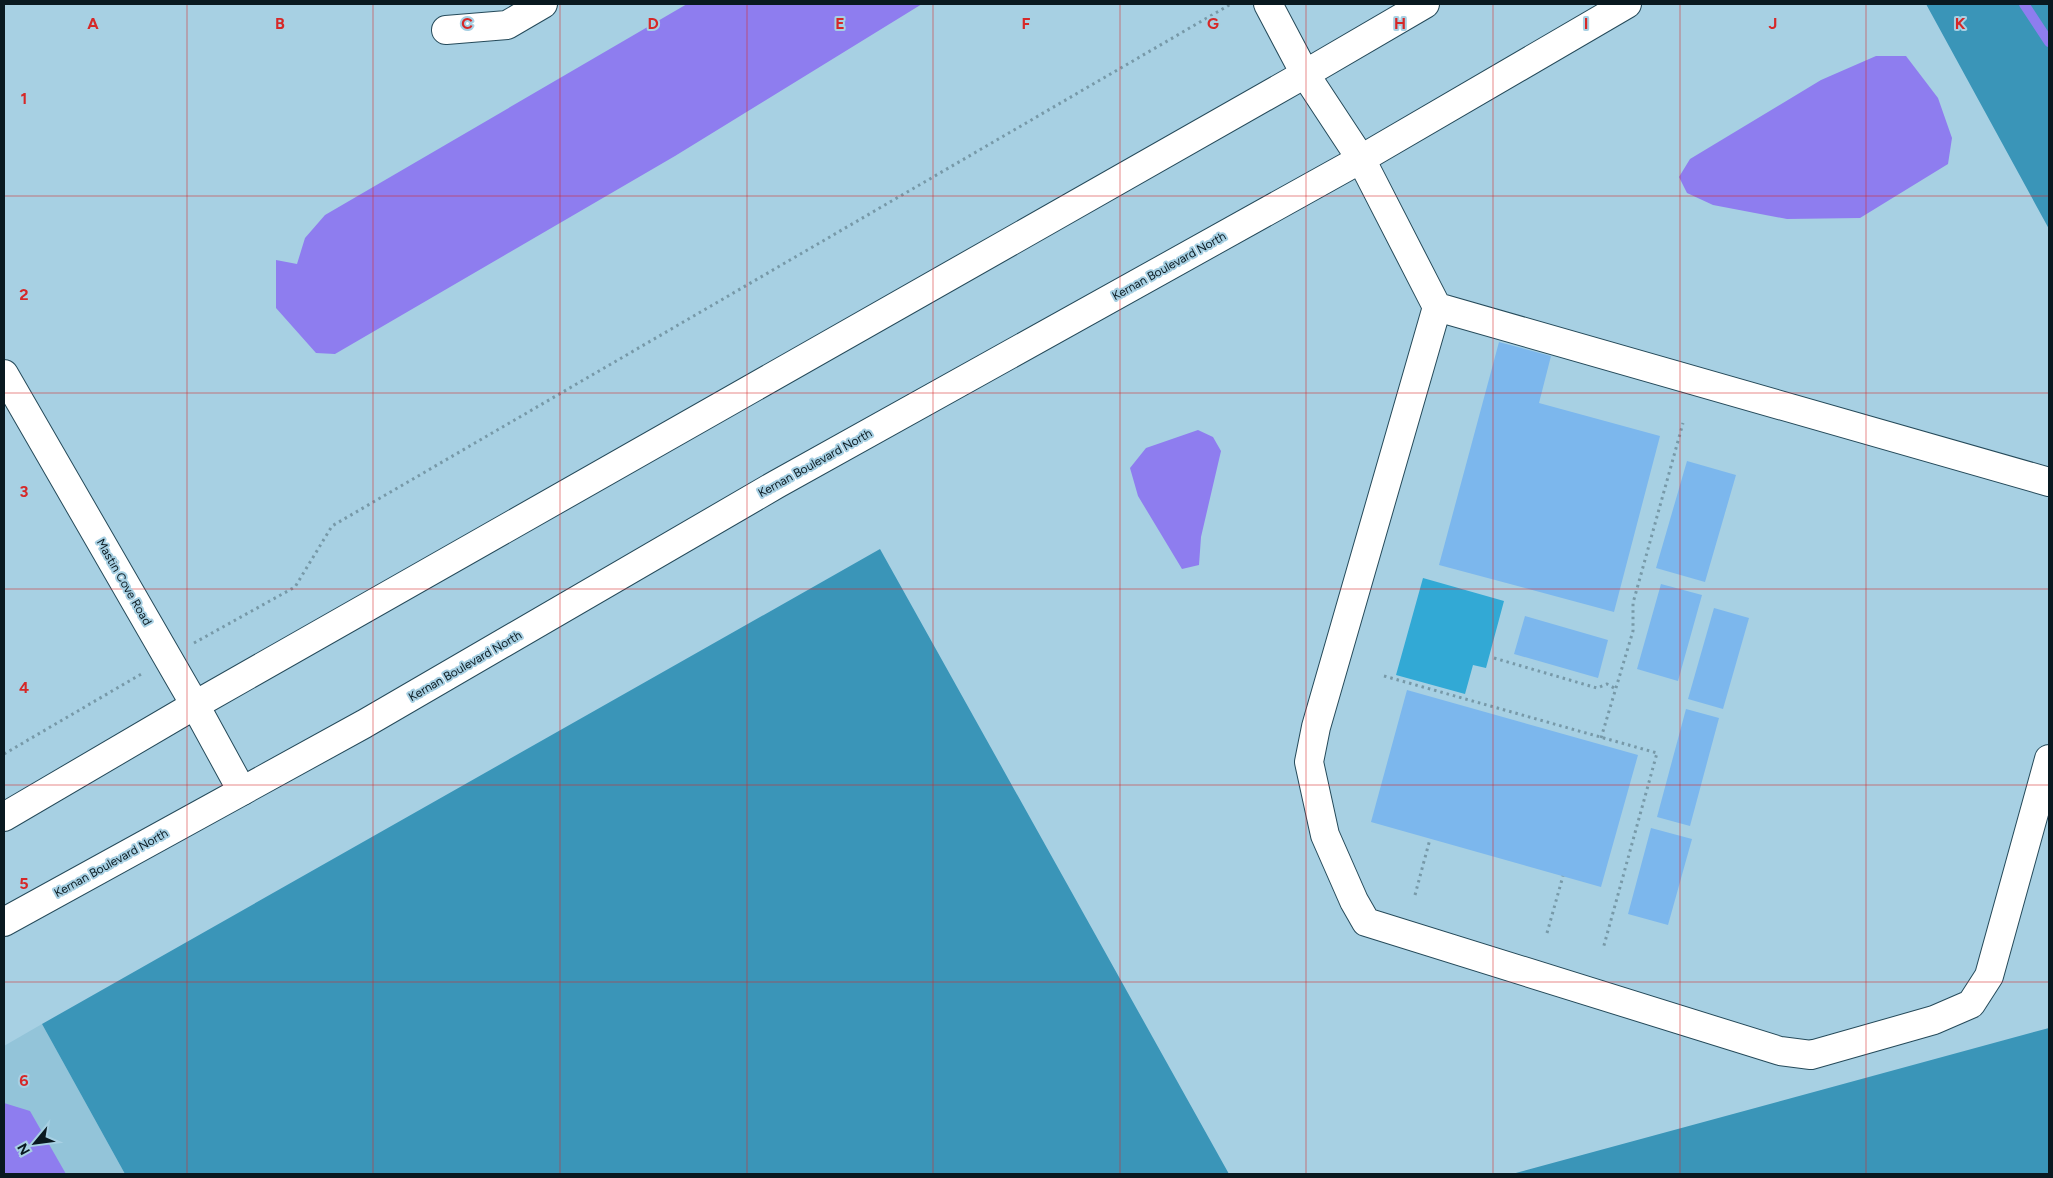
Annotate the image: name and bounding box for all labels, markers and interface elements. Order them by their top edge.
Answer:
text: A [87,14,99,33]
text: B [275,14,285,33]
text: C [461,14,473,33]
text: D [647,14,659,33]
text: E [835,14,845,33]
text: F [1022,14,1031,33]
text: G [1207,14,1219,33]
text: H [1394,14,1406,33]
text: I [1584,14,1588,33]
text: J [1769,14,1777,33]
text: K [1955,14,1966,33]
text: 1 [21,89,27,108]
street label: Kernan Boulevard North [1110,229,1229,303]
text: 2 [19,285,29,304]
street label: Kernan Boulevard North [756,426,875,500]
text: 3 [20,482,29,501]
street label: Mastin Cove Road [94,536,154,628]
street label: Kernan Boulevard North [406,628,524,704]
text: 4 [19,678,29,697]
street label: Kernan Boulevard North [52,826,171,900]
text: 5 [19,874,29,893]
text: 6 [19,1071,29,1090]
north arrow [10,1118,60,1168]
text: N [14,1140,34,1158]

